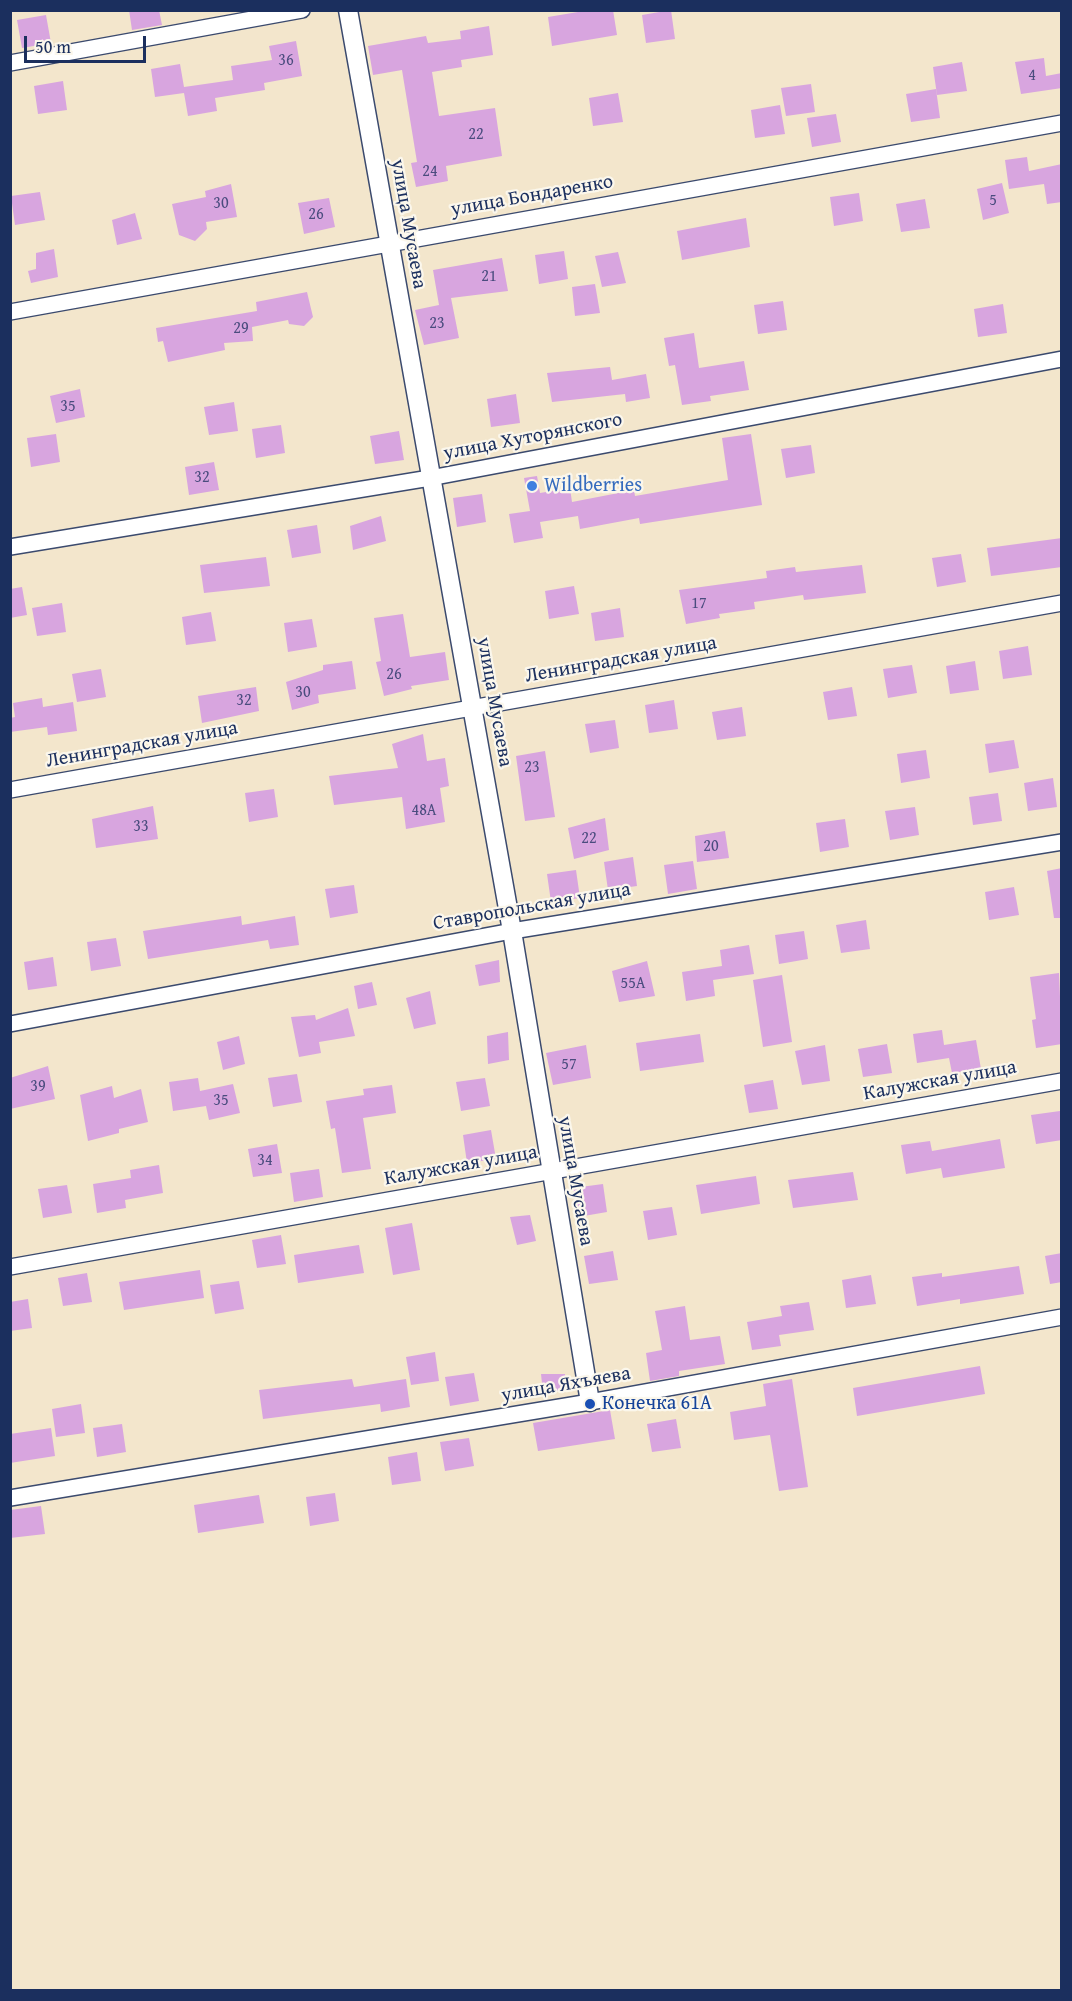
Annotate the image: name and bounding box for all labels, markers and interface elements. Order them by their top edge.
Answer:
scale bar [27,24,148,62]
text: 50 m [35,33,71,60]
house number: 36 [278,51,294,71]
house number: 4 [1028,66,1036,86]
house number: 22 [468,125,484,145]
street label: улица Мусаева [385,157,431,291]
house number: 24 [422,162,438,182]
street label: улица Бондаренко [449,170,615,222]
house number: 5 [989,191,997,211]
house number: 30 [213,194,229,214]
house number: 26 [308,205,324,225]
house number: 21 [481,267,497,287]
house number: 23 [429,314,445,334]
house number: 29 [233,319,249,339]
house number: 35 [60,397,76,417]
street label: улица Хуторянского [442,408,624,466]
house number: 32 [194,468,210,488]
place label: Wildberries [544,474,642,498]
marker: Wildberries [525,479,539,493]
house number: 17 [691,594,707,614]
street label: Ленинградская улица [523,631,719,689]
street label: улица Мусаева [471,635,517,769]
house number: 26 [386,665,402,685]
house number: 30 [295,683,311,703]
house number: 32 [236,691,252,711]
street label: Ленинградская улица [44,716,240,774]
house number: 23 [524,758,540,778]
house number: 48А [411,801,437,821]
house number: 33 [133,817,149,837]
house number: 22 [581,829,597,849]
house number: 20 [703,837,719,857]
street label: Ставропольская улица [431,878,633,936]
house number: 55А [620,974,646,994]
house number: 57 [561,1055,577,1075]
street label: Калужская улица [862,1056,1018,1106]
house number: 39 [30,1077,46,1097]
house number: 35 [213,1091,229,1111]
street label: улица Мусаева [552,1114,598,1248]
street label: Калужская улица [383,1141,539,1191]
house number: 34 [257,1151,273,1171]
street label: улица Яхъяева [499,1362,633,1408]
place label: Конечка 61А [602,1392,712,1416]
marker: Конечка 61А [583,1397,597,1411]

